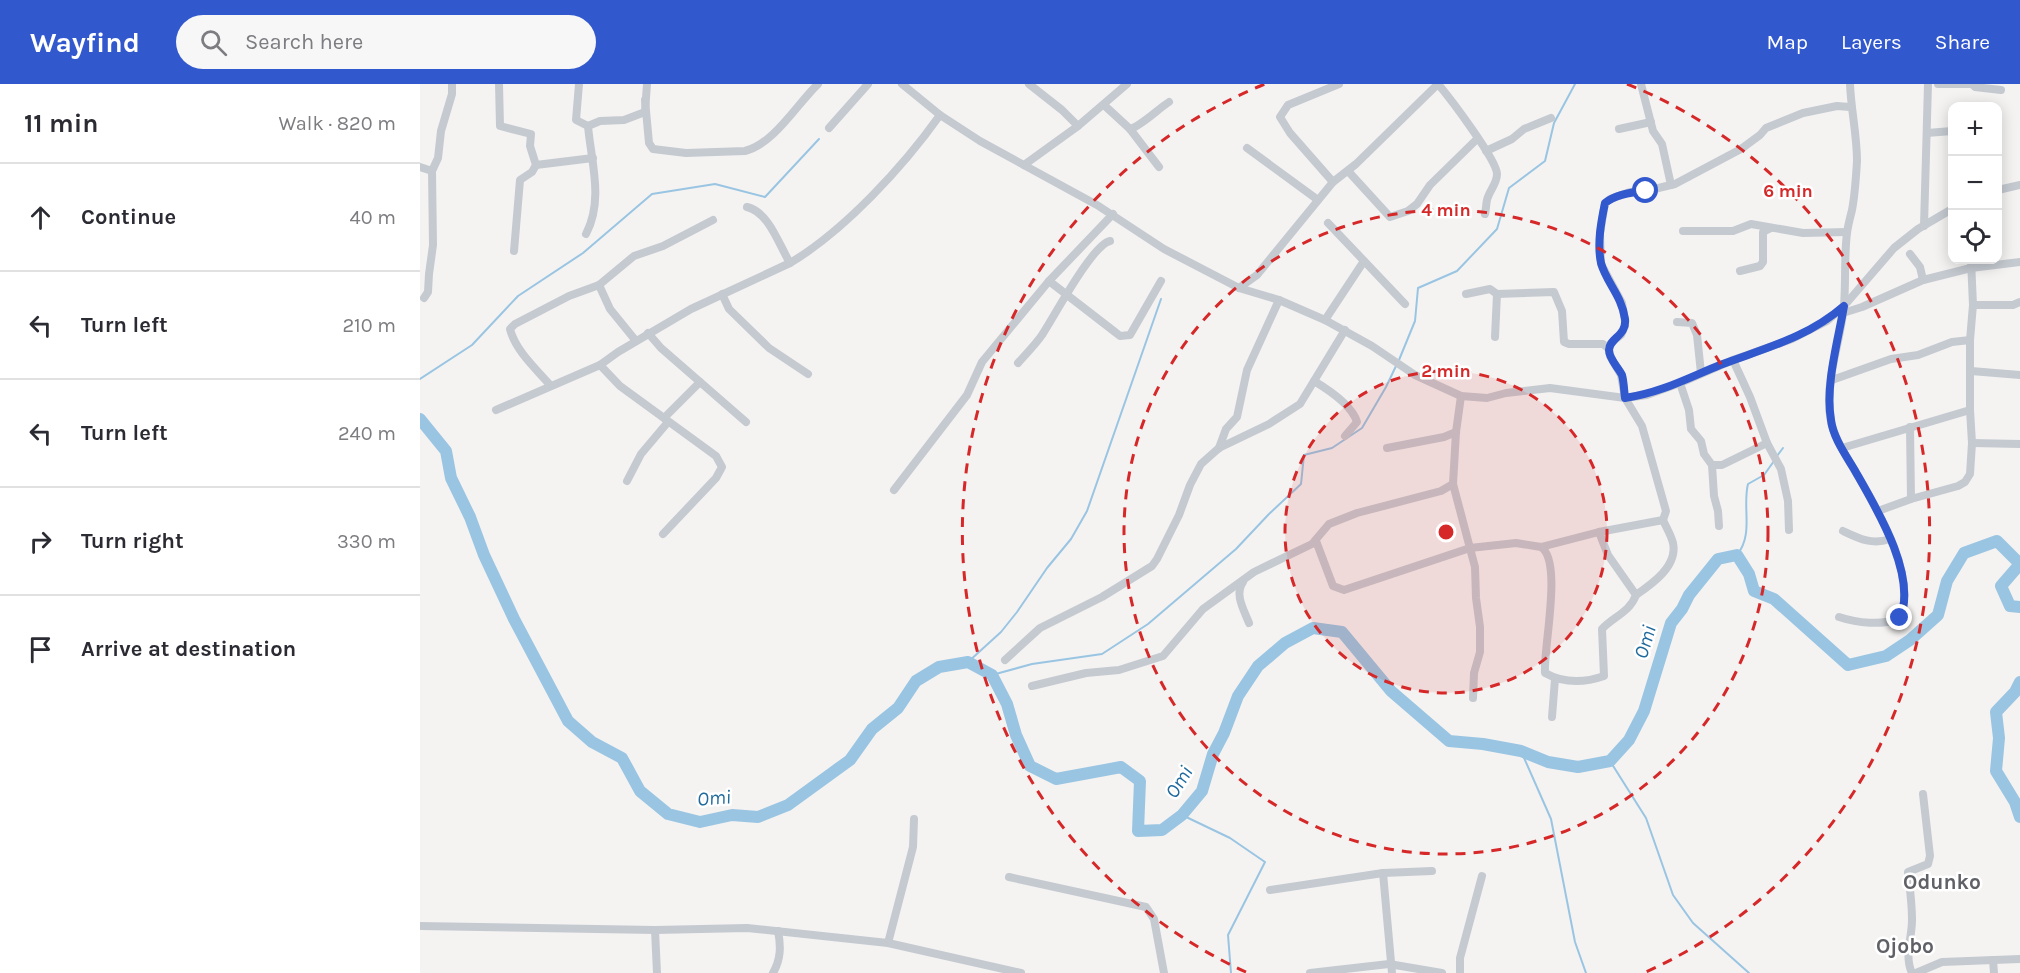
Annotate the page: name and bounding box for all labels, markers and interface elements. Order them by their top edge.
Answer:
search box [176,15,596,69]
text: Wayfind [30,26,140,59]
icon: search [197,26,230,59]
text: Search here [245,29,363,55]
text: Map [1766,30,1808,54]
text: Layers [1841,30,1902,54]
text: Share [1935,30,1990,54]
map controls [1948,102,2002,264]
button: + [1948,102,2002,156]
text: 11 min [24,108,99,139]
text: Walk · 820 m [279,112,396,135]
button: − [1948,156,2002,210]
route start [1632,177,1658,203]
text: 6 min [1763,180,1813,202]
text: 4 min [1421,199,1471,221]
icon: ahead [24,201,57,234]
text: Continue [81,204,176,230]
text: 40 m [350,206,396,229]
button: locate [1948,210,2002,264]
icon: left [24,309,57,342]
text: Turn left [81,312,168,338]
text: 210 m [342,314,396,337]
text: 2 min [1421,360,1471,382]
icon: left [24,417,57,450]
text: Turn left [81,420,168,446]
text: 240 m [338,422,396,445]
centre of rings [1436,522,1456,542]
icon: right [24,525,57,558]
text: Turn right [81,528,184,554]
text: 330 m [337,530,396,553]
route end [1886,604,1912,630]
water label: Omi [1629,622,1661,662]
icon: arrive [24,633,57,666]
text: Arrive at destination [81,636,296,662]
water label: Omi [1160,762,1198,802]
water label: Omi [696,785,732,811]
district label: Odunko [1903,870,1981,894]
district label: Ojobo [1876,934,1934,958]

